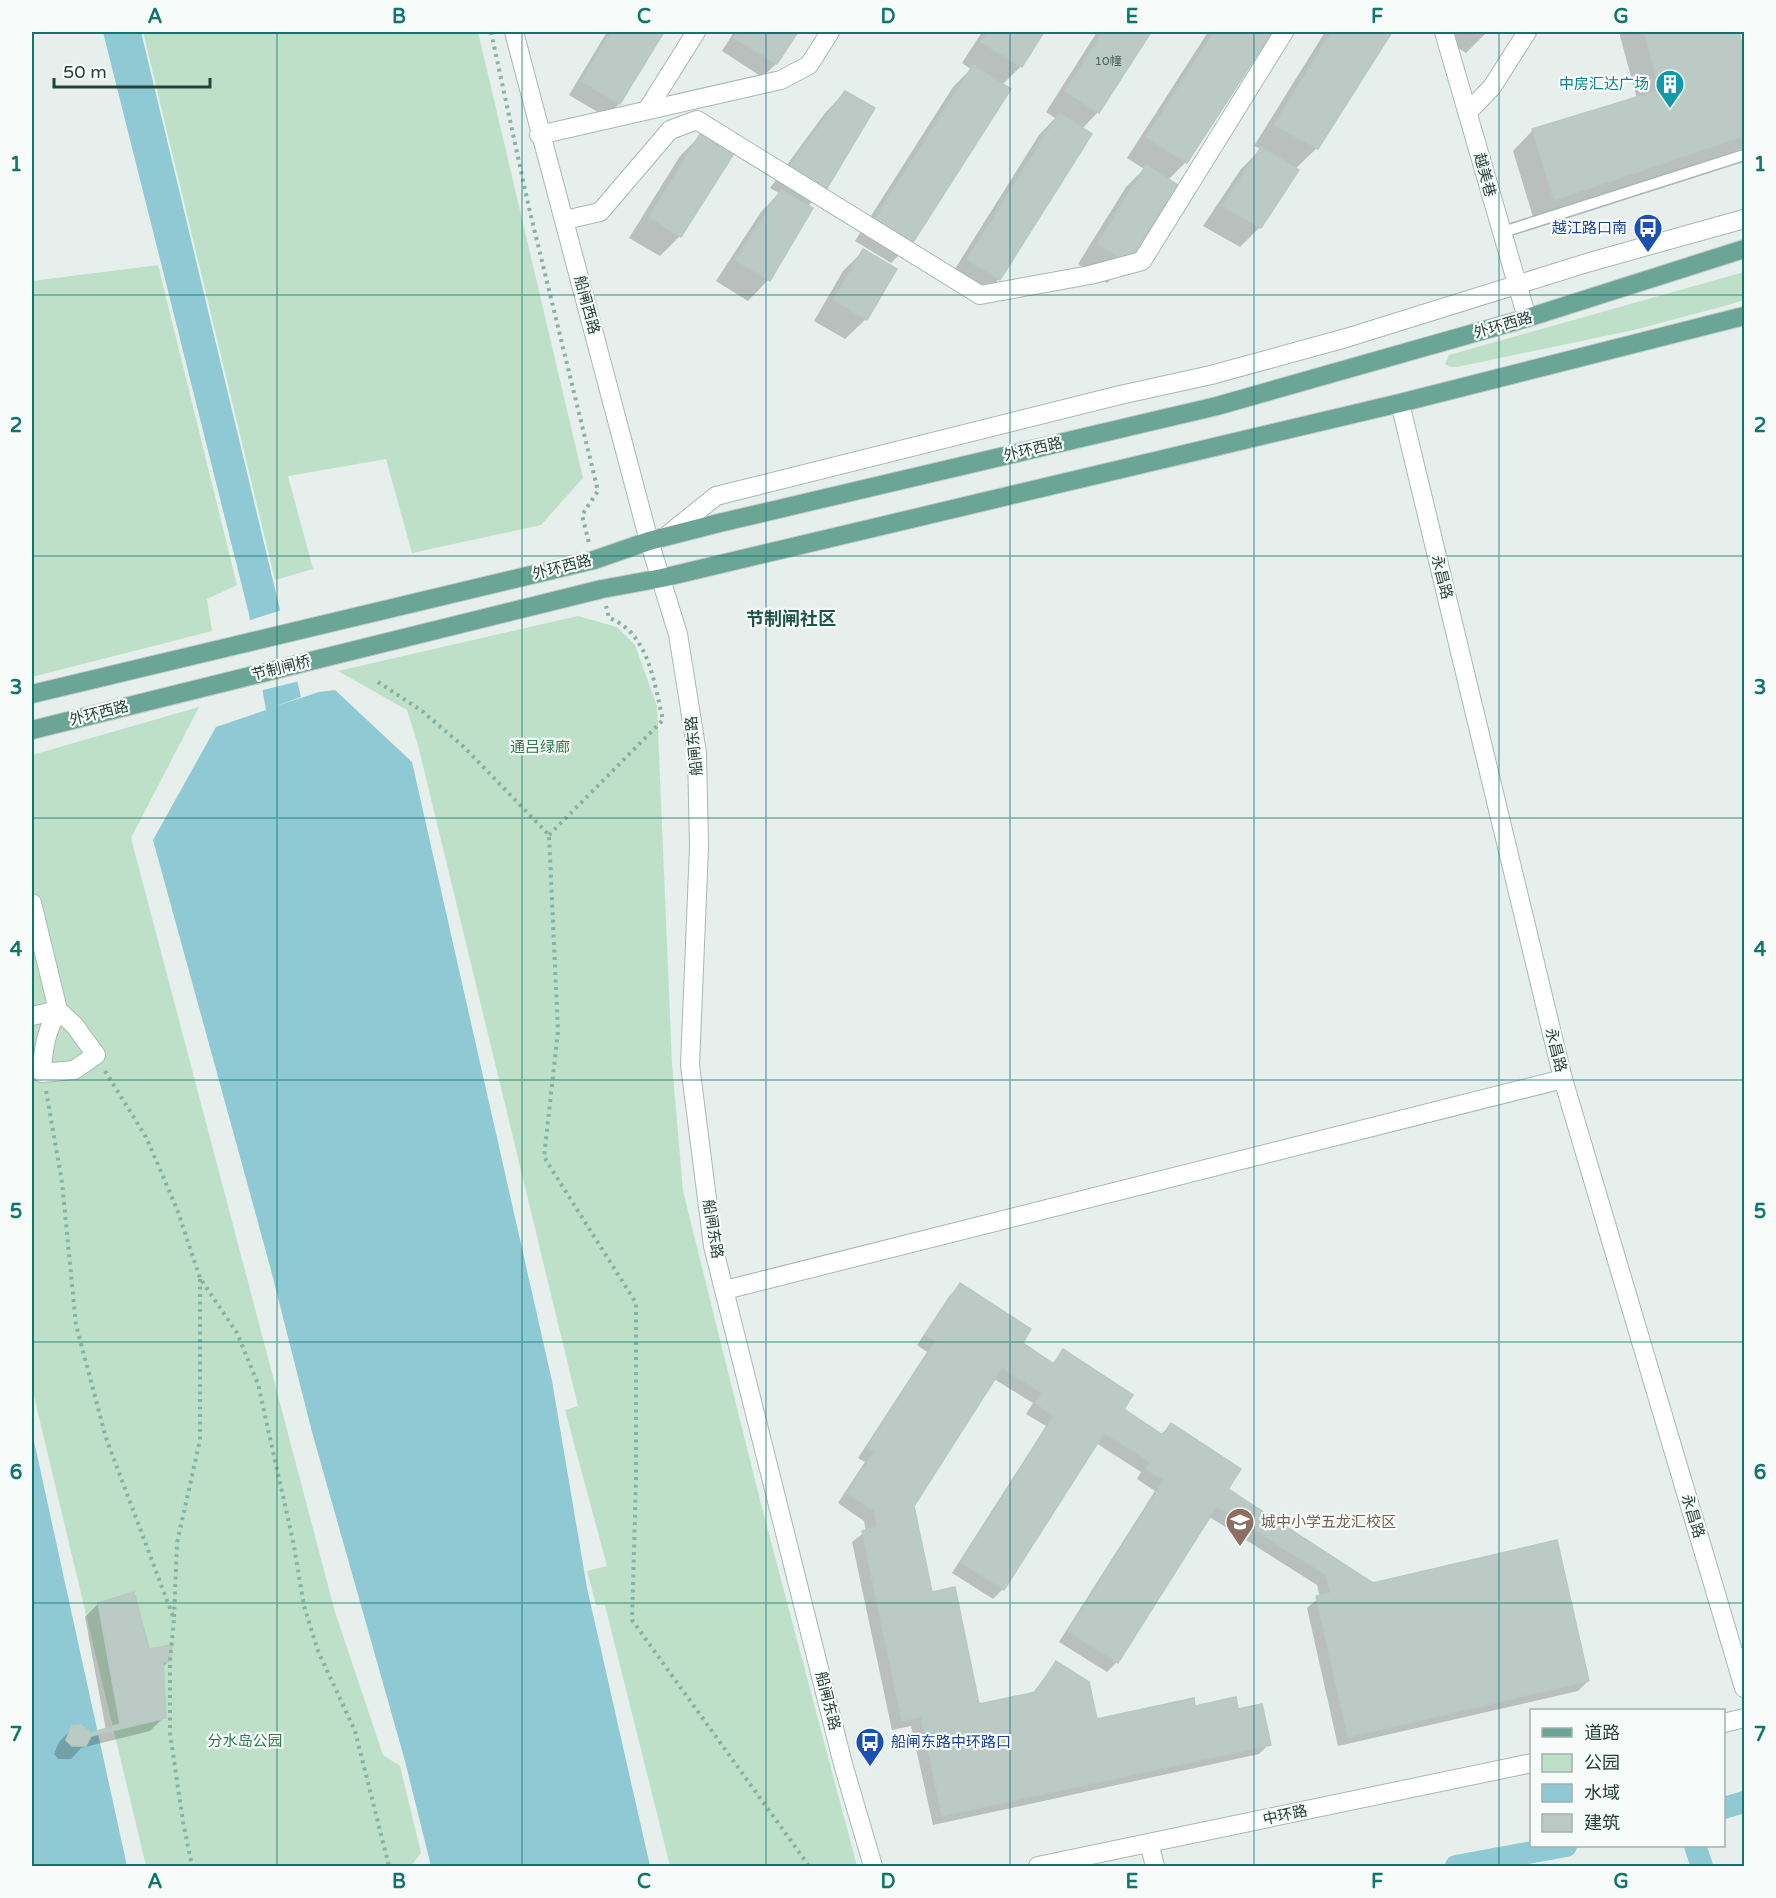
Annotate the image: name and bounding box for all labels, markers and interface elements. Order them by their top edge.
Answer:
text: A [148,5,163,29]
text: B [392,5,406,29]
text: C [637,5,651,29]
text: D [880,5,896,29]
text: E [1126,5,1139,29]
text: F [1371,5,1383,29]
text: G [1613,5,1629,29]
scale bar [54,51,210,89]
house number: 10幢 [1094,54,1122,68]
text: 50 m [63,61,107,83]
building icon: 中房汇达广场 [1654,68,1686,110]
place label: 中房汇达广场 [1559,75,1649,93]
street label: 越美巷 [1470,151,1500,199]
text: 1 [10,153,22,177]
text: 1 [1754,153,1766,177]
bus stop icon: 越江路口南 [1632,212,1664,254]
place label: 越江路口南 [1552,219,1627,237]
street label: 船闸西路 [571,274,603,336]
street label: 外环西路 [1472,308,1534,342]
text: 2 [10,414,22,438]
text: 2 [1754,414,1766,438]
street label: 外环西路 [1002,433,1064,465]
street label: 外环西路 [531,551,593,583]
street label: 永昌路 [1428,553,1456,601]
district label: 节制闸社区 [746,608,836,630]
street label: 节制闸桥 [250,652,312,684]
text: 3 [10,676,22,700]
text: 3 [1754,676,1766,700]
street label: 外环西路 [68,697,130,729]
street label: 船闸东路 [682,715,706,777]
park label: 通吕绿廊 [510,738,570,756]
text: 4 [10,938,23,962]
text: 4 [1754,938,1767,962]
street label: 永昌路 [1542,1026,1570,1074]
street label: 船闸东路 [699,1198,727,1260]
text: 5 [10,1200,22,1224]
text: 5 [1754,1200,1766,1224]
text: 6 [10,1461,22,1485]
text: 6 [1754,1461,1766,1485]
street label: 永昌路 [1678,1492,1708,1540]
school or university icon: 城中小学五龙汇校区 [1224,1506,1256,1548]
place label: 城中小学五龙汇校区 [1261,1513,1396,1531]
street label: 船闸东路 [812,1670,844,1732]
legend [1530,1709,1725,1847]
text: 道路 [1584,1722,1620,1744]
text: 7 [10,1723,22,1747]
text: 7 [1754,1723,1766,1747]
bus stop icon: 船闸东路中环路口 [854,1726,886,1768]
park label: 分水岛公园 [207,1732,283,1750]
place label: 船闸东路中环路口 [891,1733,1011,1751]
text: 公园 [1584,1752,1620,1774]
text: 水域 [1584,1782,1620,1804]
street label: 中环路 [1261,1802,1309,1828]
text: 建筑 [1584,1812,1620,1834]
text: A [148,1870,163,1894]
text: B [392,1870,406,1894]
text: C [637,1870,651,1894]
text: D [880,1870,896,1894]
text: E [1126,1870,1139,1894]
text: F [1371,1870,1383,1894]
text: G [1613,1870,1629,1894]

